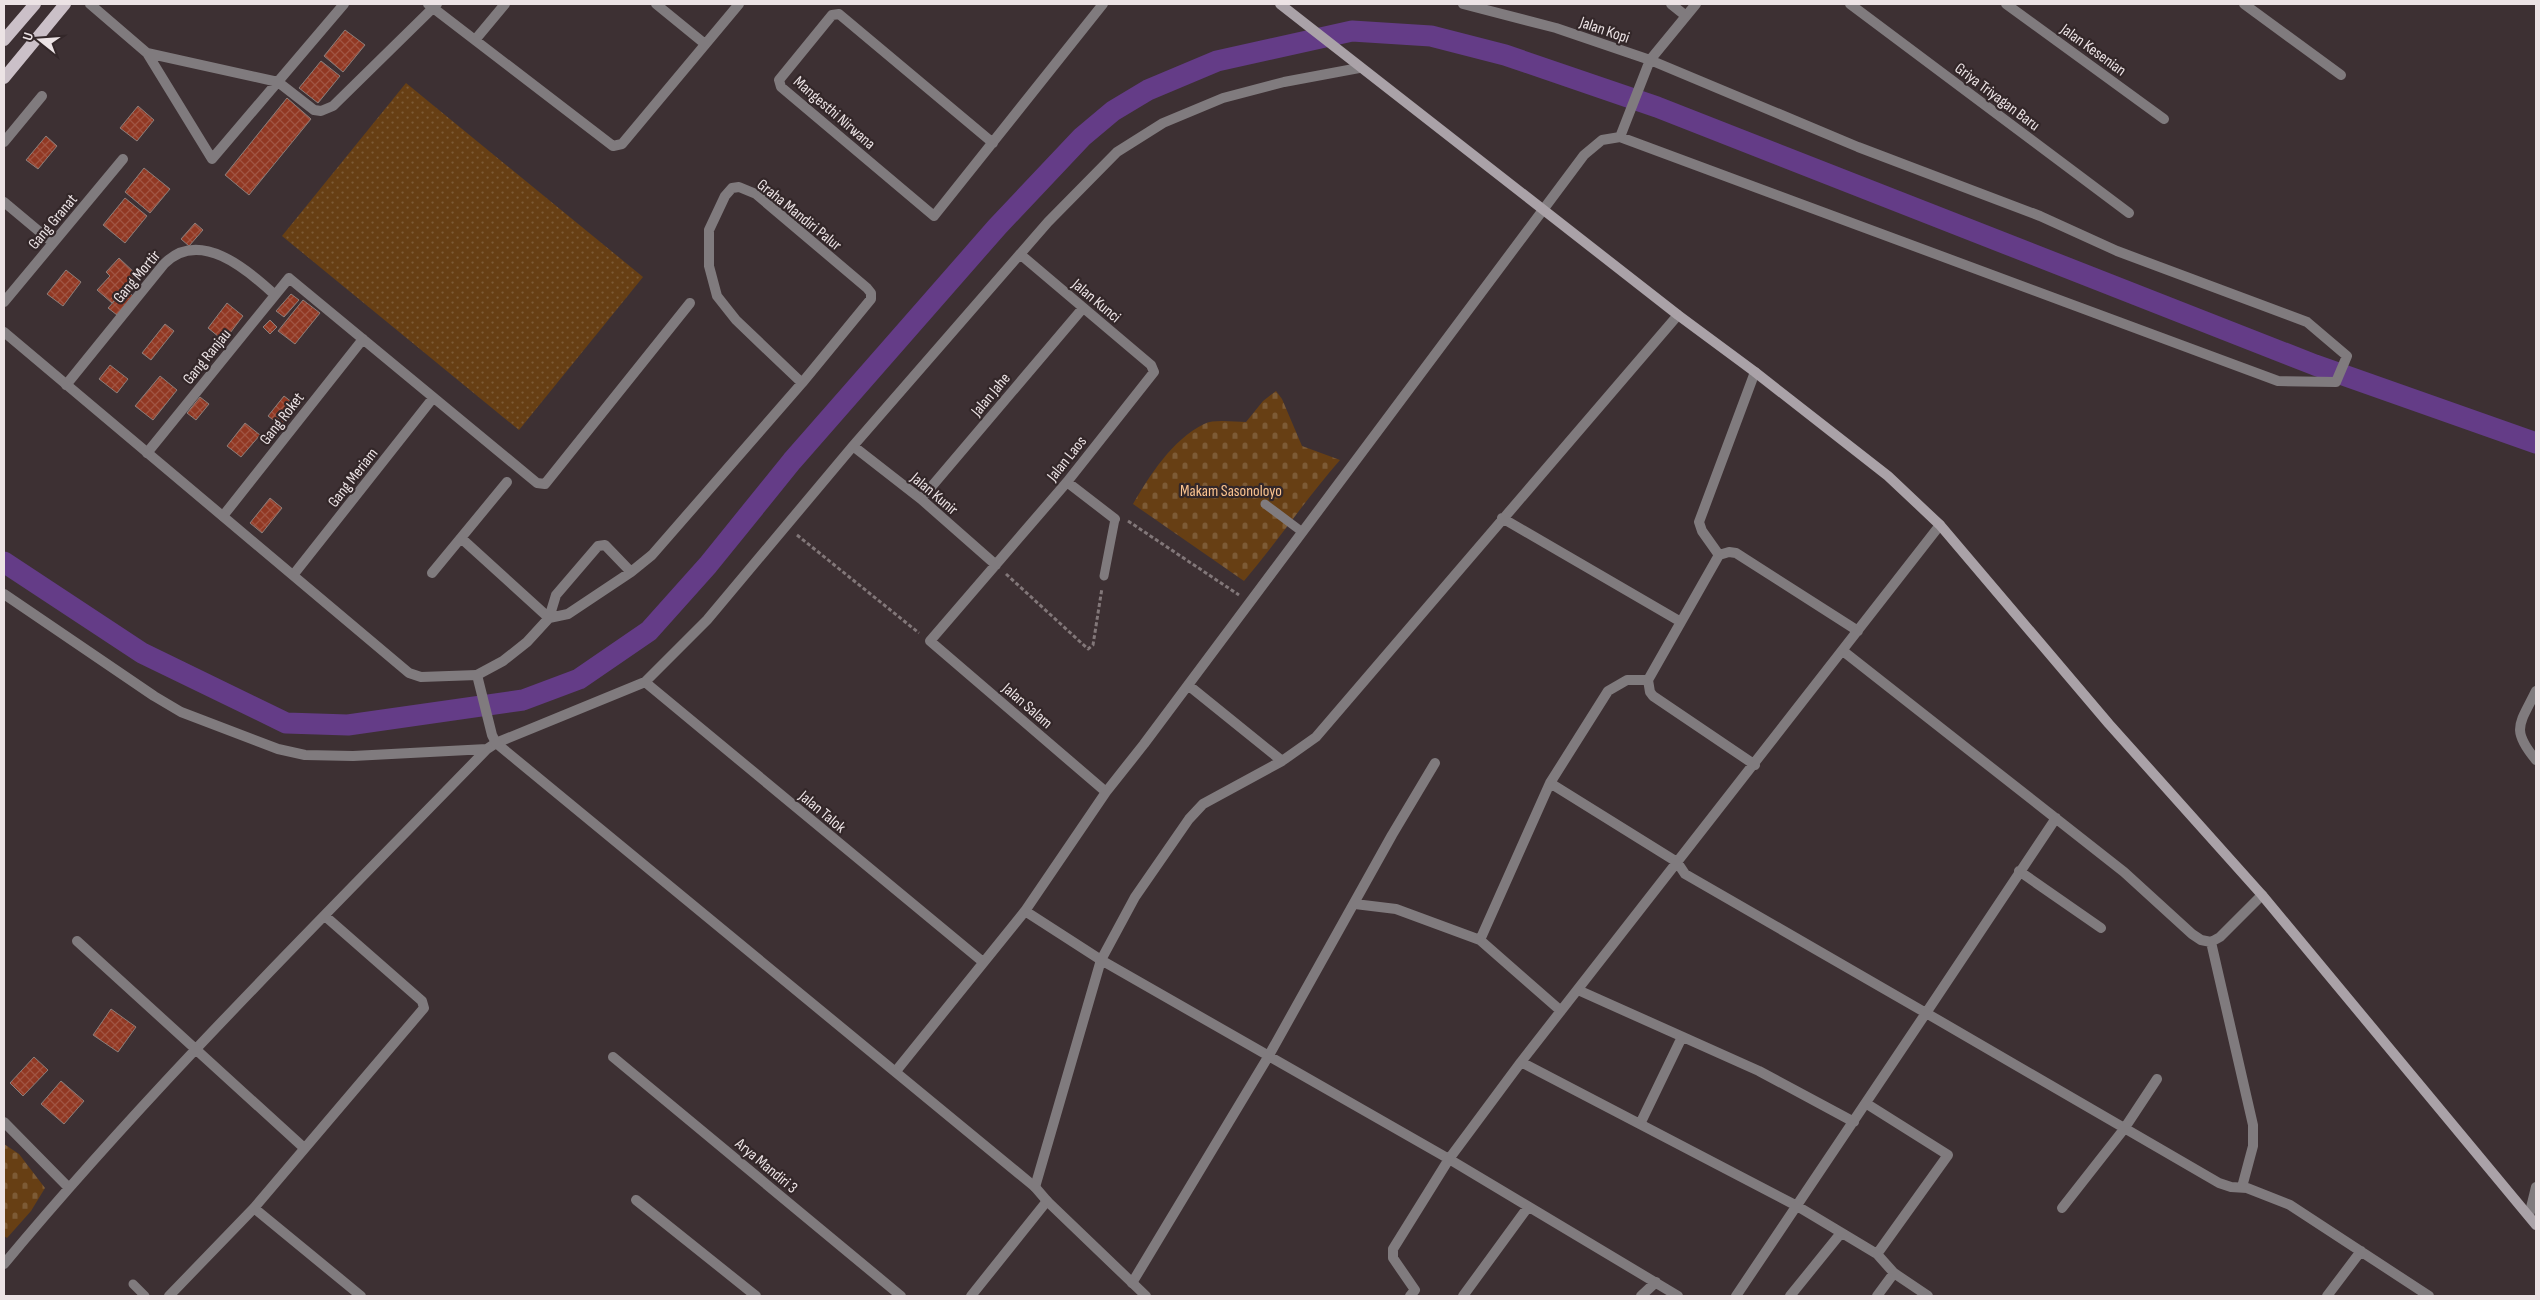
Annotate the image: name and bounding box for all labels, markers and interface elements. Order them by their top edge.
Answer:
street label: Jalan Kopi [1576,13,1632,48]
north arrow [15,15,65,65]
street label: Jalan Kesenian [2056,19,2130,80]
text: U [19,30,37,42]
street label: Griya Triyagan Baru [1951,59,2043,135]
street label: Mangesthi Nirwana [789,72,879,154]
street label: Graha Mandiri Palur [753,175,845,255]
street label: Gang Granat [25,190,82,253]
street label: Gang Mortir [110,246,165,307]
street label: Jalan Kunci [1067,275,1124,327]
street label: Gang Ranjau [179,325,235,388]
street label: Jalan Jahe [967,369,1015,421]
street label: Gang Roket [256,389,308,449]
street label: Jalan Laos [1043,432,1091,486]
street label: Gang Meriam [324,445,382,511]
street label: Jalan Kunir [906,468,962,520]
park label: Makam Sasonoloyo [1180,482,1282,501]
street label: Jalan Salam [997,678,1056,733]
street label: Jalan Talok [794,786,849,837]
street label: Arya Mandiri 3 [730,1134,801,1198]

